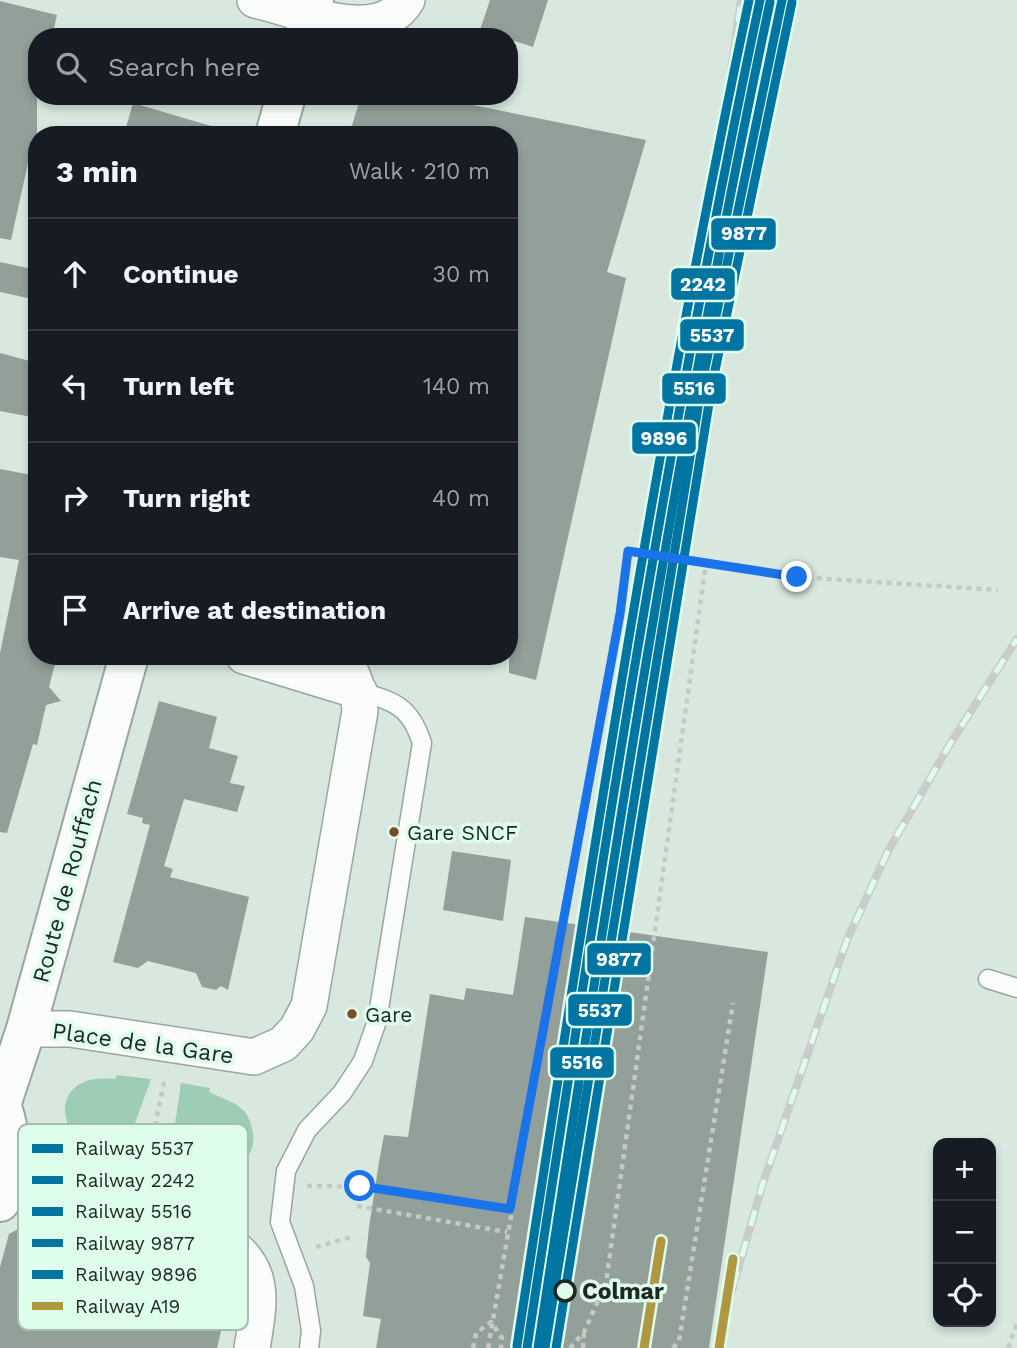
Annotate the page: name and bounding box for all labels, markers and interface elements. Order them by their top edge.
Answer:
search box [28,28,518,105]
icon: search [52,48,90,86]
text: Search here [108,52,260,82]
text: 3 min [56,154,138,189]
text: Walk · 210 m [349,158,490,185]
line badge: 9877 [710,217,777,251]
text: 9877 [721,222,767,245]
icon: ahead [56,255,94,293]
text: Continue [123,259,239,289]
text: 30 m [433,261,490,288]
line badge: 2242 [670,267,736,301]
text: 2242 [680,273,726,296]
line badge: 5537 [679,318,745,352]
text: 5537 [690,324,734,347]
icon: left [56,367,94,405]
text: Turn left [123,371,234,401]
line badge: 5516 [661,372,727,405]
text: 140 m [423,373,490,400]
text: 5516 [673,377,715,400]
line badge: 9896 [631,421,697,455]
text: 9896 [640,427,688,450]
icon: right [56,479,94,517]
text: Turn right [123,483,250,513]
text: 40 m [432,485,490,512]
route end [781,561,812,592]
icon: arrive [56,591,94,629]
text: Arrive at destination [123,595,386,625]
street label: Route de Rouffach [27,776,108,986]
place label: Gare SNCF [407,820,518,845]
marker: Gare SNCF [387,825,401,839]
line badge: 9877 [586,942,652,976]
text: 9877 [596,948,642,971]
line badge: 5537 [567,993,633,1027]
text: 5537 [578,999,622,1022]
place label: Gare [365,1002,412,1027]
marker: Gare [345,1007,359,1021]
street label: Place de la Gare [50,1017,235,1070]
line badge: 5516 [549,1046,615,1079]
text: 5516 [561,1051,603,1074]
legend [18,1124,248,1330]
text: Railway 5537 [75,1137,194,1160]
map controls [933,1138,996,1327]
button: + [933,1138,996,1201]
text: Railway 2242 [75,1169,195,1192]
route start [344,1170,375,1201]
text: Railway 5516 [75,1200,192,1223]
button: − [933,1201,996,1264]
text: Railway 9877 [75,1232,195,1255]
text: Railway 9896 [75,1263,197,1286]
button: locate [933,1264,996,1327]
place label: Colmar [582,1278,664,1305]
marker: Colmar [554,1280,576,1302]
text: Railway A19 [75,1295,180,1318]

